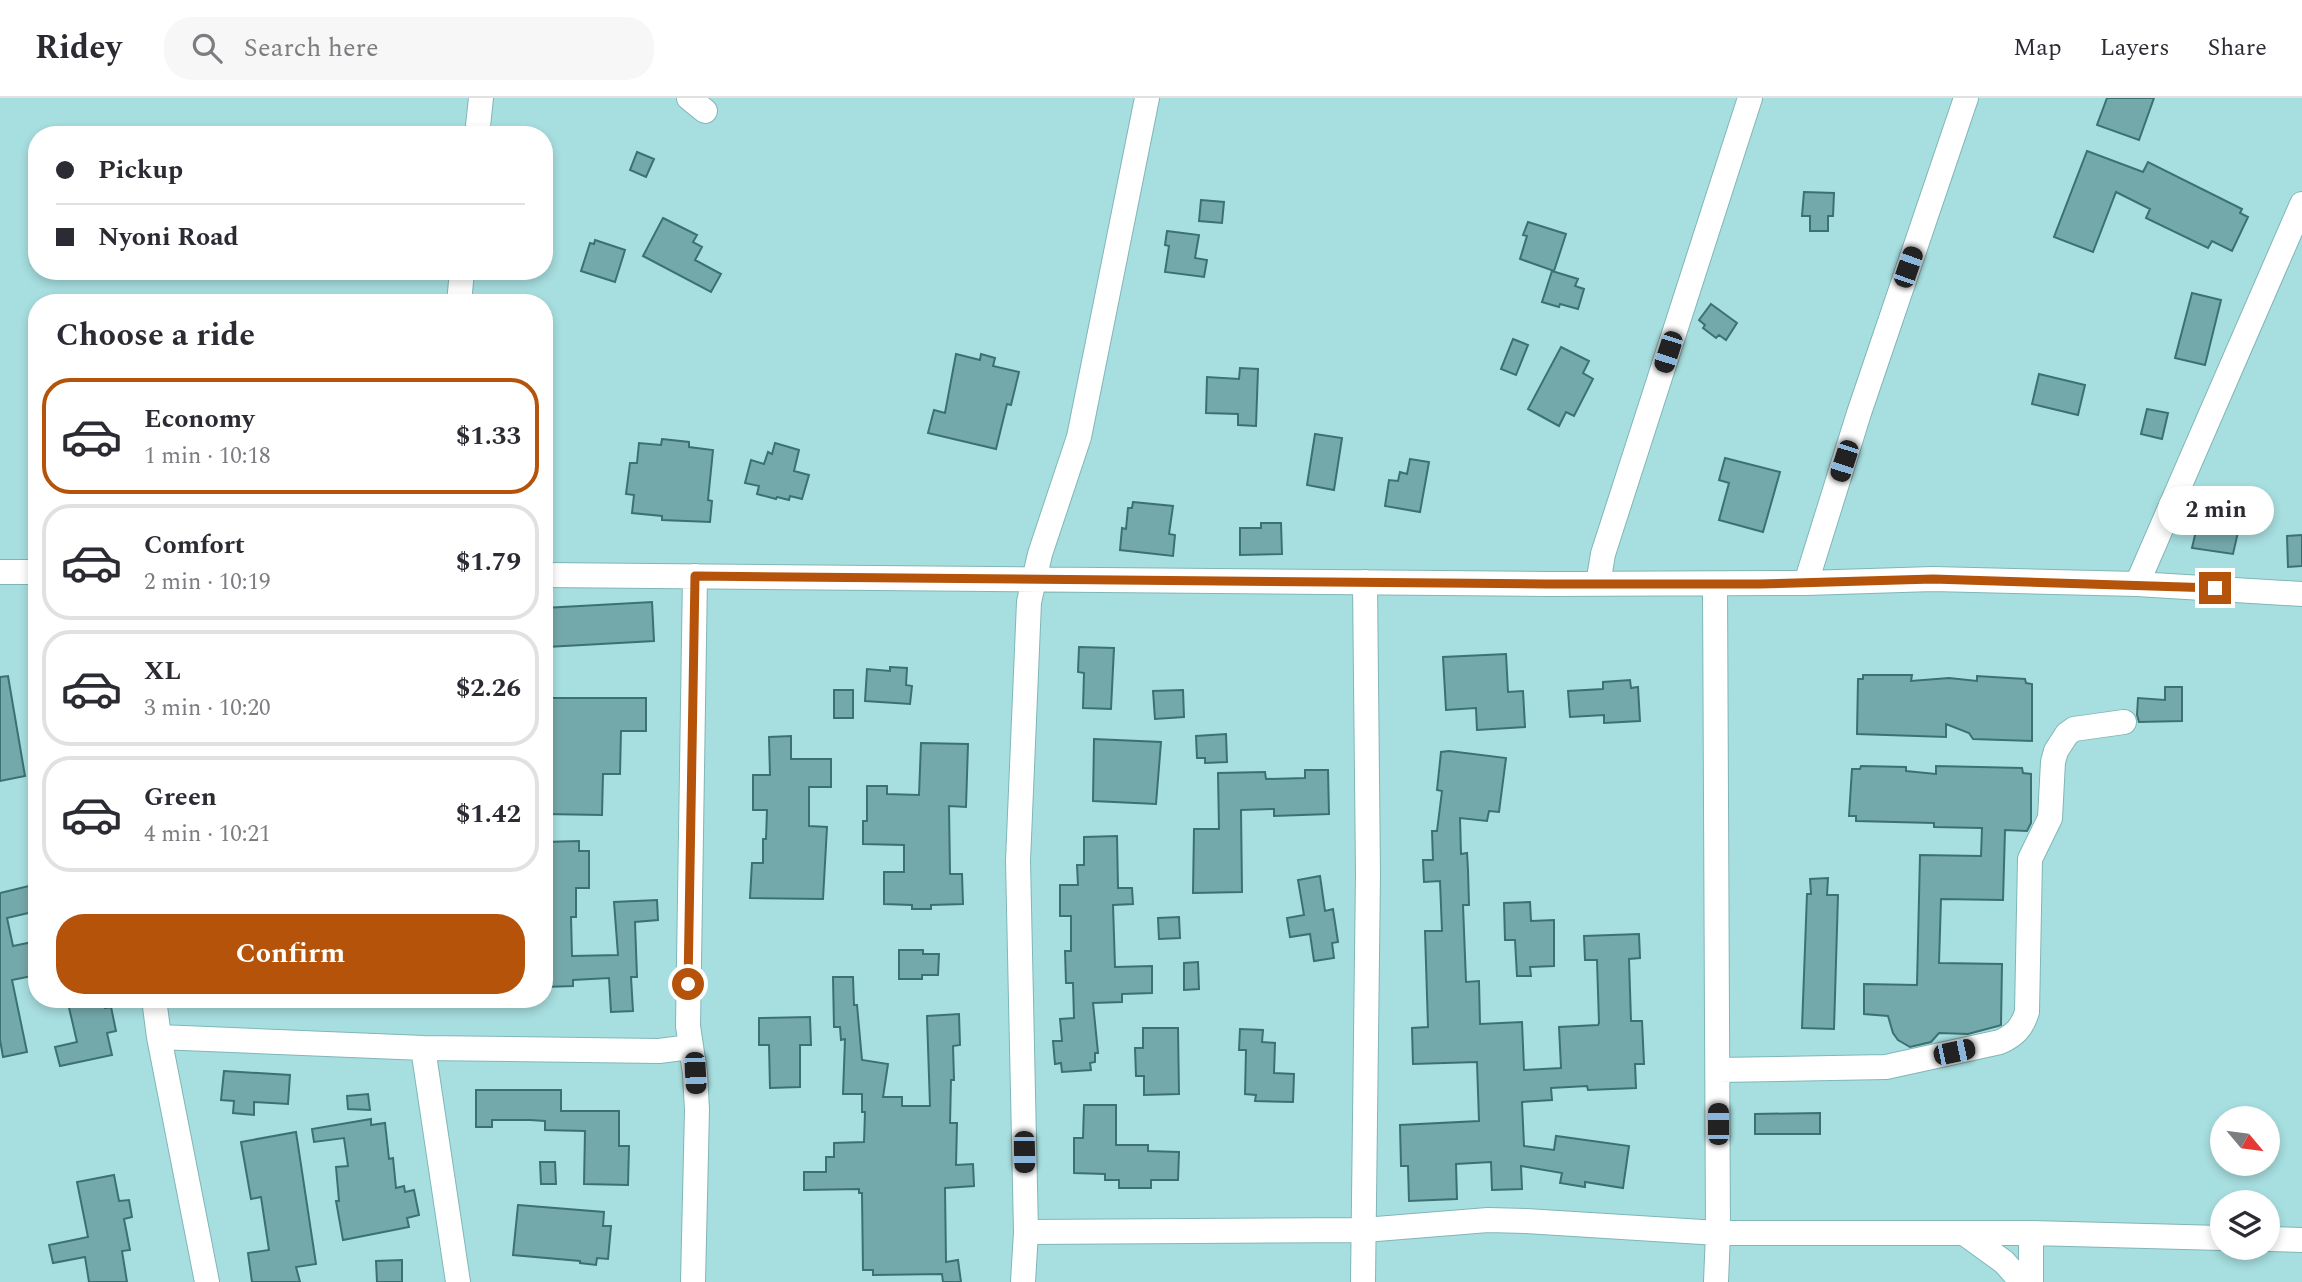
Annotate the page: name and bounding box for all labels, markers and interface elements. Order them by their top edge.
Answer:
search box [164,17,654,80]
text: Ridey [35,23,122,73]
text: Search here [244,28,379,68]
icon: search [188,29,226,67]
text: Map [2013,30,2062,66]
text: Layers [2100,30,2170,66]
text: Share [2208,30,2267,66]
text: Pickup [98,150,183,190]
text: Nyoni Road [98,217,239,257]
car [1892,244,1925,290]
text: Choose a ride [56,311,255,360]
car [1652,329,1685,375]
text: Economy [144,399,254,439]
icon: car [60,405,123,468]
text: $1.33 [456,416,521,456]
car [1828,438,1861,484]
text: 1 min · 10:18 [144,439,271,474]
callout: 2 min [2157,486,2273,536]
text: 2 min [2185,493,2247,528]
text: Comfort [144,525,245,565]
icon: car [60,531,123,594]
text: $1.79 [456,542,521,582]
text: 2 min · 10:19 [144,565,271,600]
route end [2199,572,2231,604]
text: XL [144,651,181,691]
icon: car [60,657,123,720]
text: $2.26 [456,668,521,708]
text: 3 min · 10:20 [144,691,271,726]
text: Green [144,777,217,817]
icon: car [60,783,123,846]
text: $1.42 [456,794,521,834]
text: 4 min · 10:21 [144,817,271,852]
button: Confirm [56,914,525,994]
route start [672,968,704,1000]
car [1932,1037,1977,1067]
car [684,1051,707,1095]
car [1708,1103,1729,1145]
north arrow [2210,1106,2280,1176]
map controls [2210,1106,2280,1260]
car [1014,1131,1035,1173]
button: layers [2210,1190,2280,1260]

